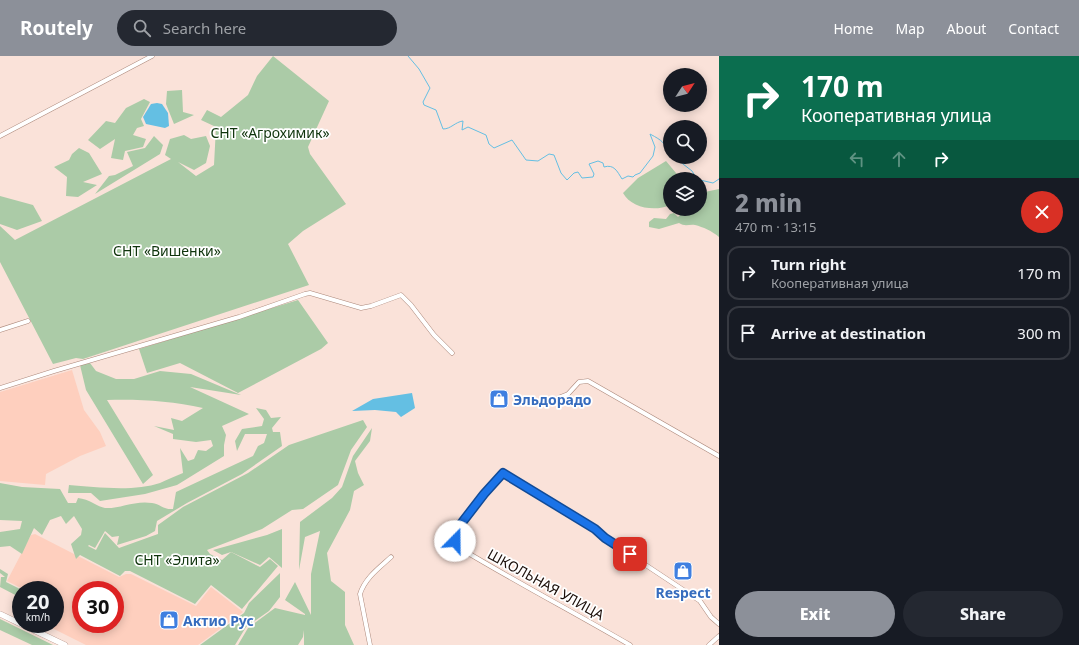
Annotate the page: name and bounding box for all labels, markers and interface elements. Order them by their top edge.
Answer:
search box [117,10,397,46]
text: Routely [20,15,93,41]
icon: search [131,17,153,39]
text: Search here [163,18,246,38]
text: Home [834,19,873,38]
text: Map [895,19,925,38]
text: About [947,19,986,38]
text: Contact [1008,19,1059,38]
text: 170 m [801,67,884,105]
north arrow [663,68,707,112]
map controls [663,68,707,216]
icon: right [735,72,787,124]
text: Кооперативная улица [801,103,992,127]
button: search [663,120,707,164]
park label: СНТ «Агрохимик» [210,123,330,142]
icon: left [846,148,868,170]
icon: ahead [888,148,910,170]
icon: right [930,148,952,170]
button: layers [663,172,707,216]
text: 2 min [735,186,802,219]
button: close [1021,191,1063,233]
text: 470 m · 13:15 [735,218,816,236]
park label: СНТ «Вишенки» [113,241,221,260]
text: Turn right [771,254,846,274]
icon: right [737,262,759,284]
text: 170 m [1017,263,1061,283]
text: Кооперативная улица [771,274,909,292]
icon: arrive [737,322,759,344]
text: Arrive at destination [771,323,926,343]
text: 300 m [1017,323,1061,343]
shop icon: Эльдорадо [488,388,510,410]
place label: Эльдорадо [513,390,592,409]
position arrow [434,520,476,562]
pin [613,537,647,571]
icon: arrive [619,543,641,565]
street label: ШКОЛЬНАЯ УЛИЦА [484,544,608,624]
park label: СНТ «Элита» [134,550,220,569]
shop icon: Respect [672,560,694,582]
speed limit sign: 30 [72,581,124,633]
place label: Respect [655,583,711,602]
text: 20 [27,588,49,615]
button: Exit [735,591,895,637]
button: Share [903,591,1063,637]
shop icon: Актио Рус [158,609,180,631]
text: km/h [26,610,50,624]
place label: Актио Рус [183,611,254,630]

